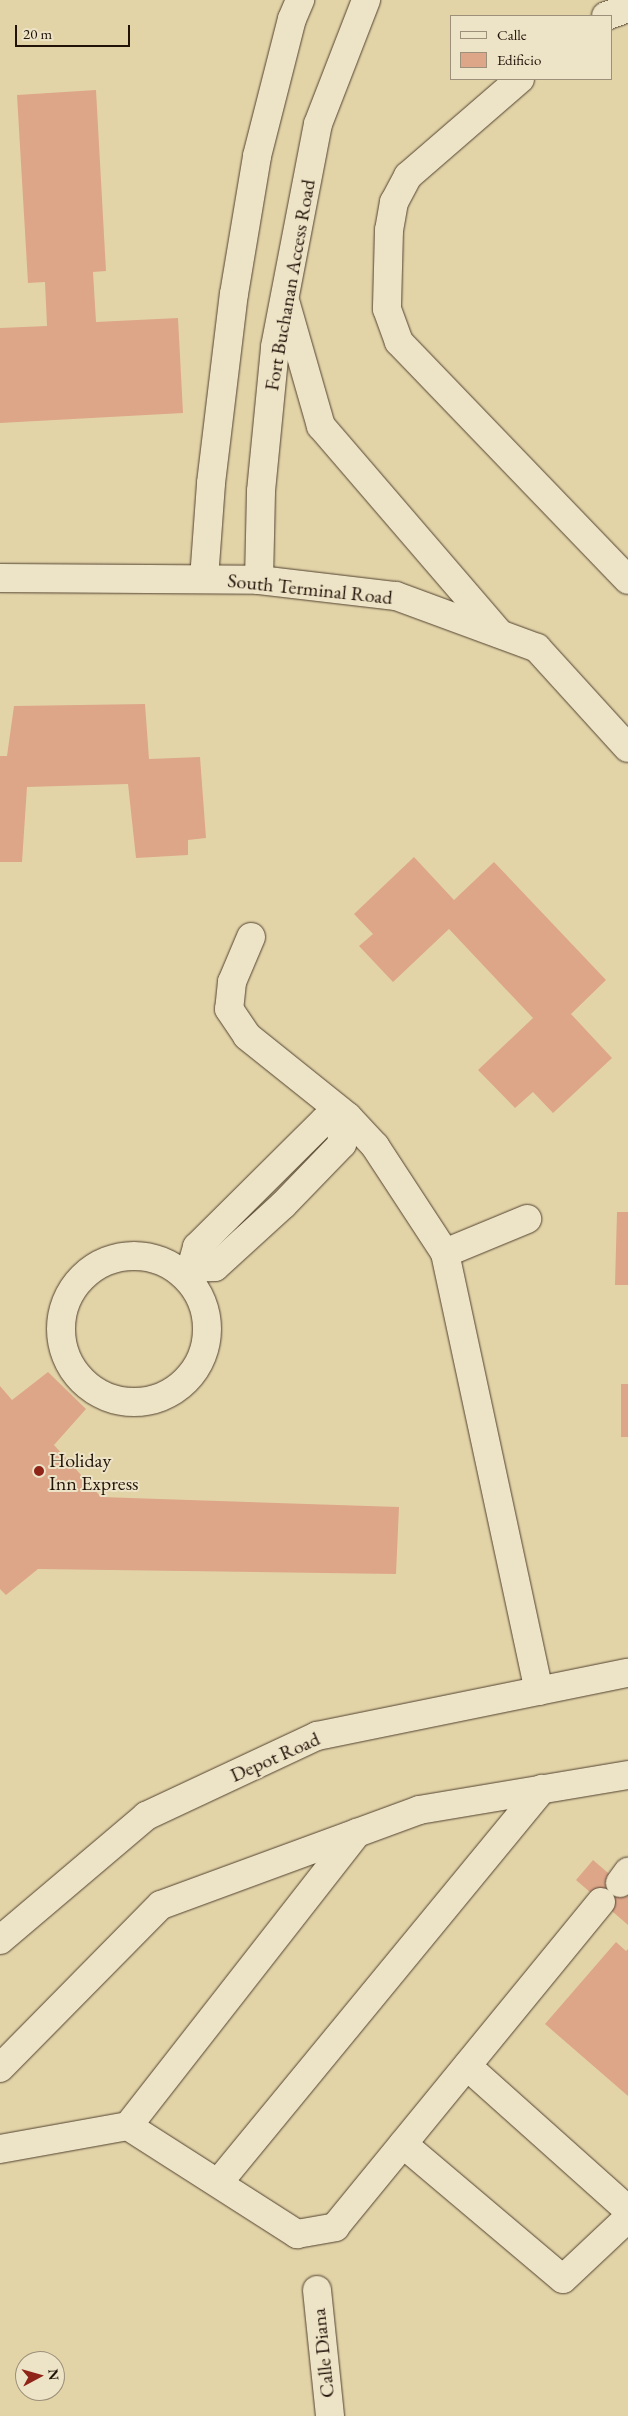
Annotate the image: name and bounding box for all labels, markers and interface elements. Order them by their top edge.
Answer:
scale bar [18,15,132,47]
legend [450,15,613,80]
text: 20 m [23,24,52,43]
text: Calle [497,25,527,44]
text: Edificio [497,50,541,69]
street label: Fort Buchanan Access Road [260,177,320,393]
street label: South Terminal Road [226,568,394,610]
place label: Holiday Inn Express [49,1448,139,1495]
marker: Holiday Inn Express [33,1465,45,1477]
street label: Depot Road [227,1727,323,1787]
street label: Calle Diana [306,2307,340,2399]
north arrow [15,2351,65,2401]
text: N [44,2368,63,2381]

